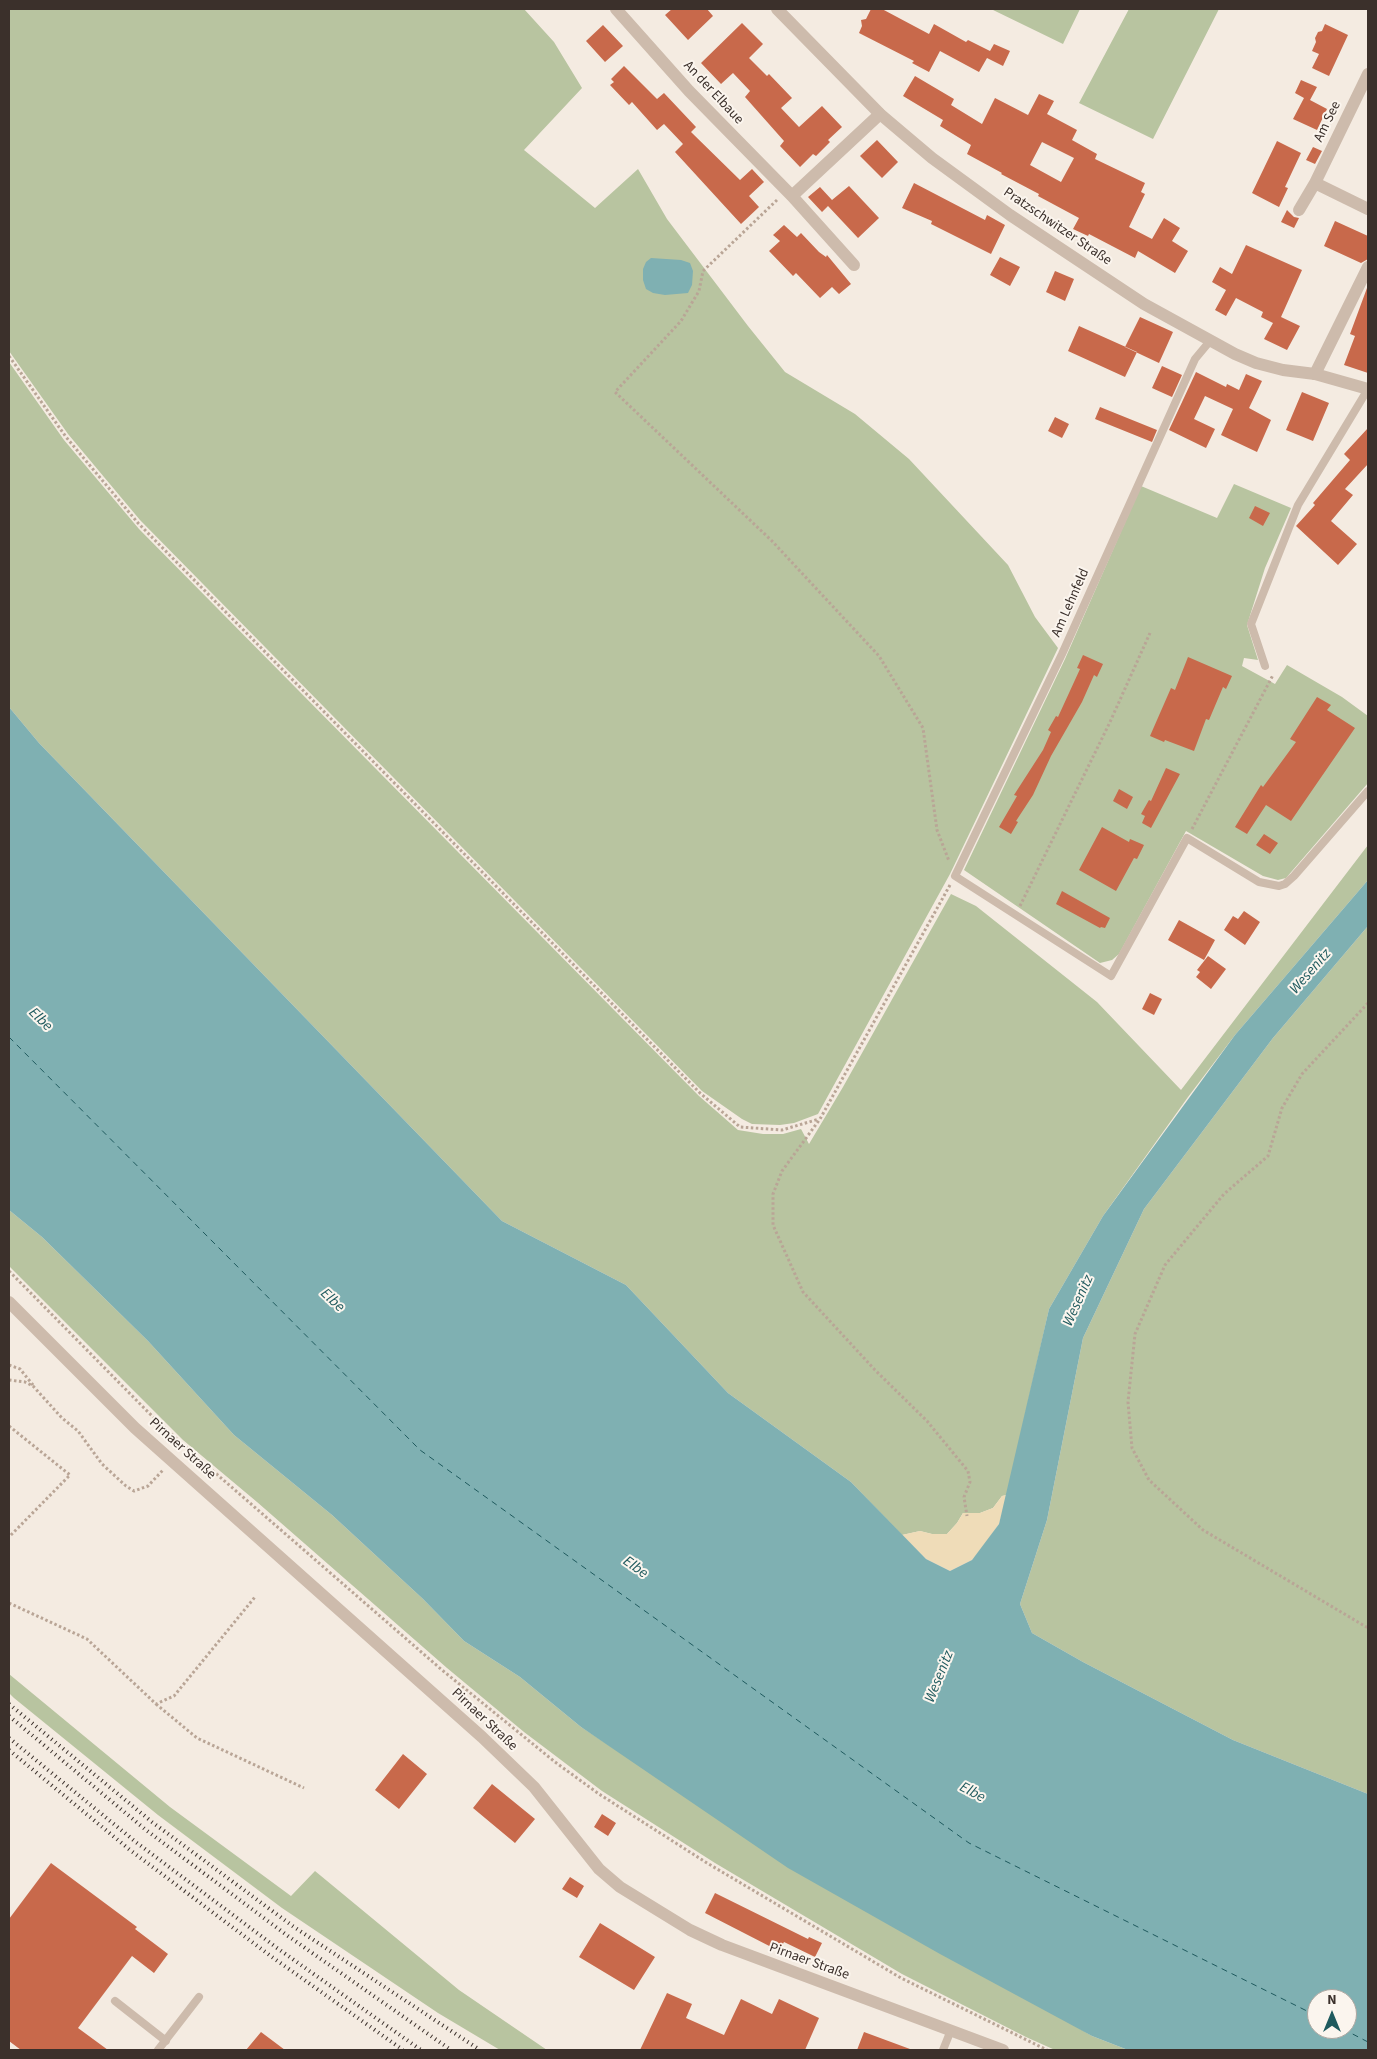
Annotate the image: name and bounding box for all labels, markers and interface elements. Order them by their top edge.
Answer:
street label: An der Elbaue [679,58,747,128]
street label: Am See [1311,99,1345,145]
street label: Pratzschwitzer Straße [1000,185,1114,269]
street label: Am Lehnfeld [1048,566,1094,640]
water label: Wesenitz [1286,946,1336,998]
water label: Elbe [24,1004,56,1036]
water label: Wesenitz [1060,1273,1098,1329]
water label: Elbe [316,1285,348,1317]
street label: Pirnaer Straße [145,1415,219,1483]
water label: Elbe [619,1553,651,1583]
water label: Wesenitz [922,1649,958,1705]
street label: Pirnaer Straße [448,1685,520,1755]
water label: Elbe [956,1779,988,1807]
street label: Pirnaer Straße [767,1940,851,1984]
north arrow [1307,1989,1357,2039]
text: N [1327,1990,1337,2010]

